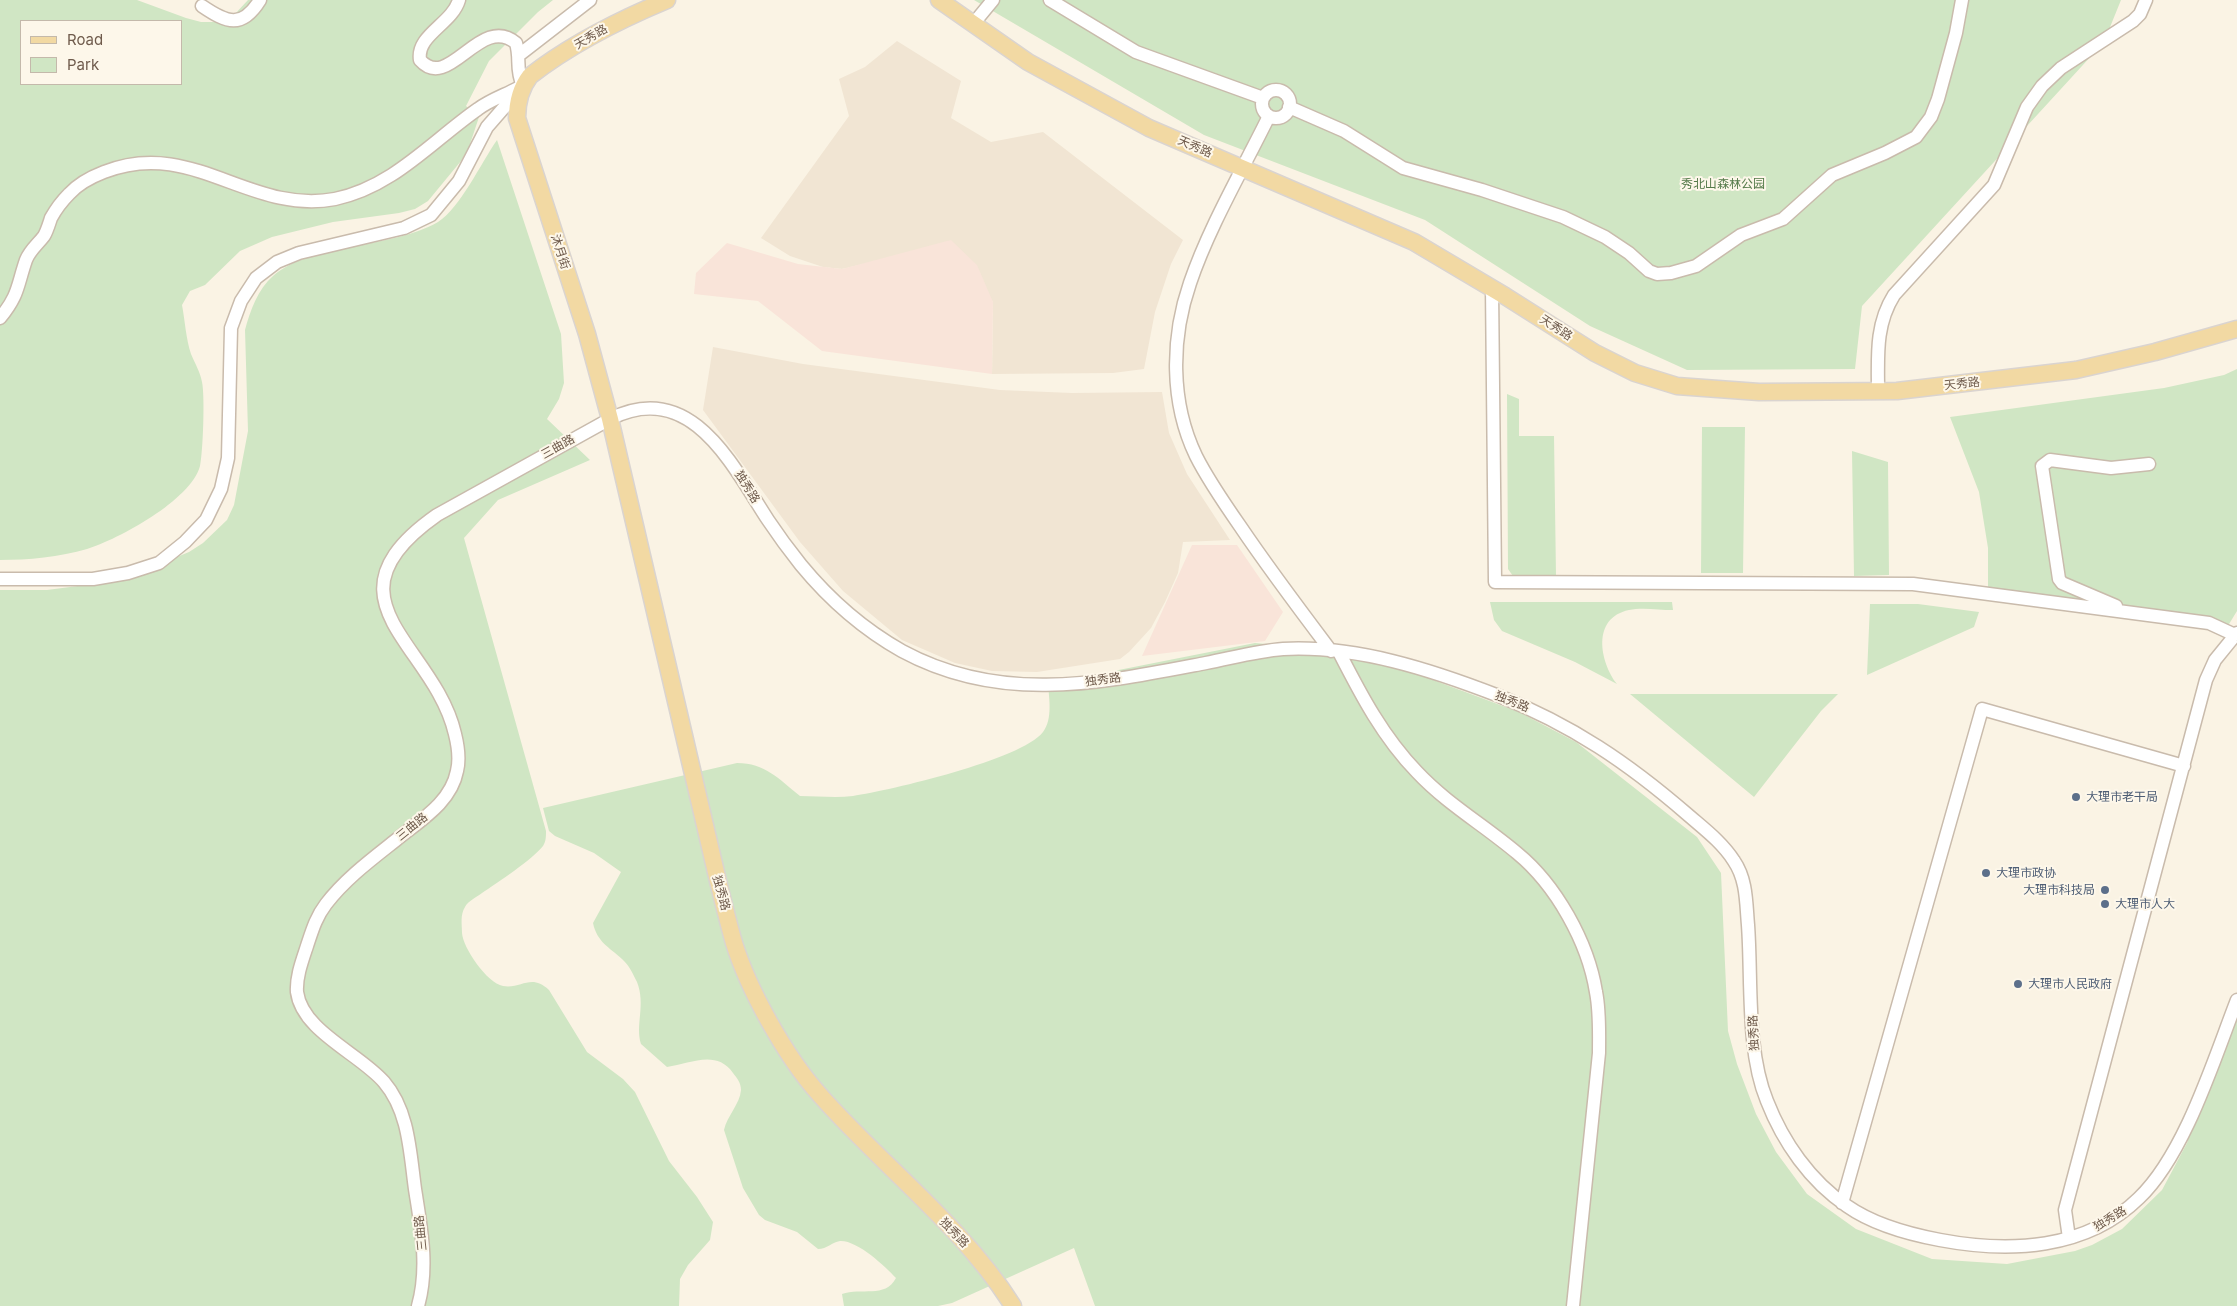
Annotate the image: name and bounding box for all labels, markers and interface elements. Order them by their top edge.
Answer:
legend [20,20,182,85]
street label: 天秀路 [572,22,610,52]
text: Road [67,30,103,49]
text: Park [67,55,99,74]
street label: 天秀路 [1176,133,1214,161]
park label: 秀北山森林公园 [1681,177,1765,191]
street label: 沐月街 [548,233,572,271]
street label: 天秀路 [1537,312,1575,344]
street label: 天秀路 [1943,375,1981,393]
street label: 三曲路 [539,432,577,462]
street label: 独秀路 [731,468,763,506]
street label: 独秀路 [1084,671,1122,689]
street label: 独秀路 [1493,689,1531,715]
place label: 大理市老干局 [2086,790,2158,804]
marker: 大理市老干局 [2070,791,2082,803]
street label: 三曲路 [393,810,431,844]
place label: 大理市政协 [1996,866,2056,880]
marker: 大理市政协 [1980,867,1992,879]
street label: 独秀路 [709,874,733,912]
place label: 大理市科技局 [2023,883,2095,897]
marker: 大理市科技局 [2099,884,2111,896]
place label: 大理市人大 [2115,897,2175,911]
marker: 大理市人大 [2099,898,2111,910]
place label: 大理市人民政府 [2028,977,2112,991]
marker: 大理市人民政府 [2012,978,2024,990]
street label: 独秀路 [1746,1015,1762,1051]
street label: 独秀路 [2091,1204,2129,1234]
street label: 三曲路 [412,1214,430,1252]
street label: 独秀路 [936,1215,972,1251]

